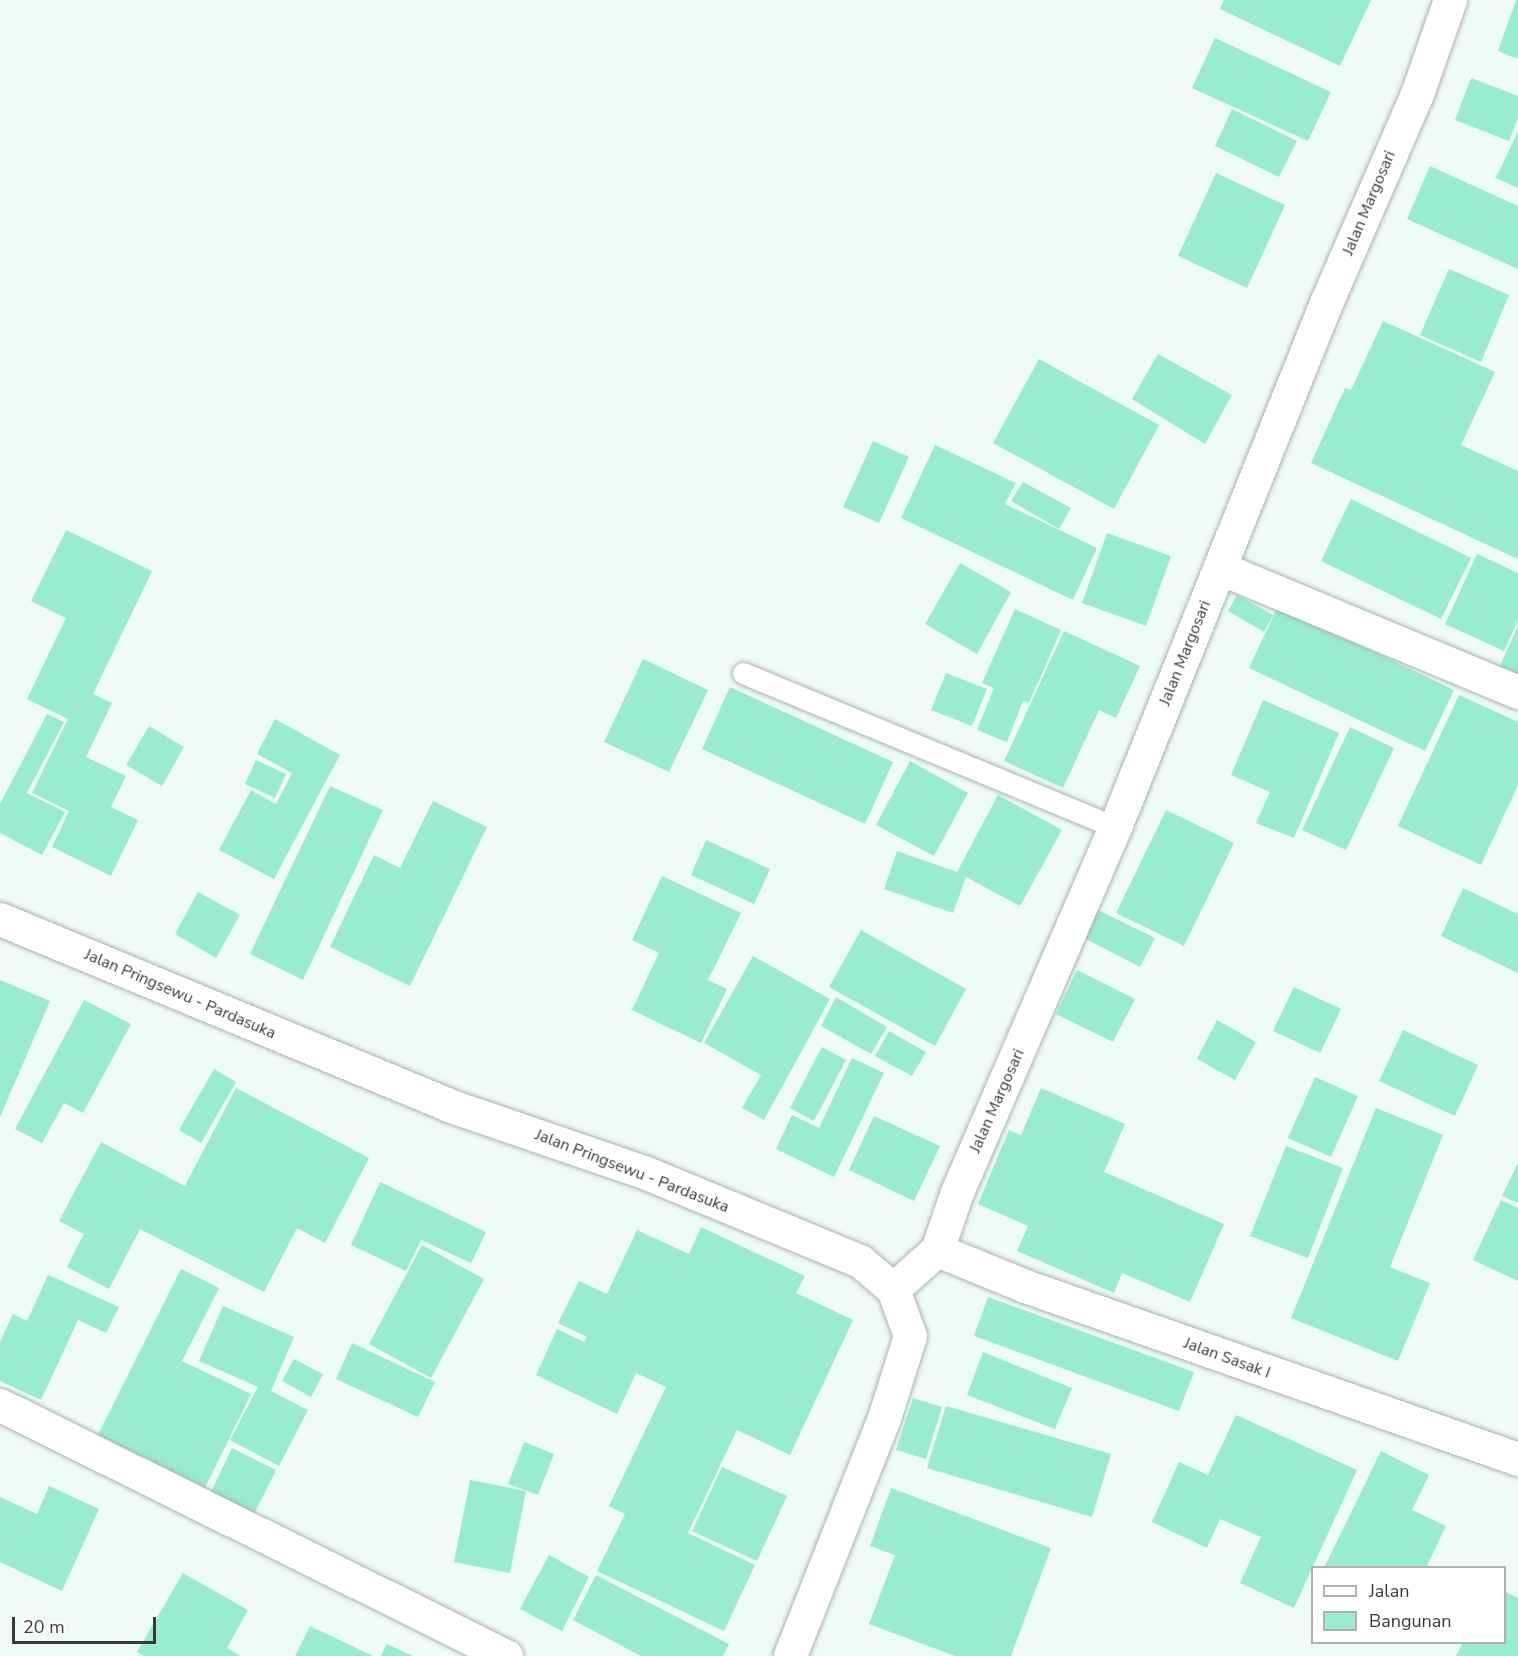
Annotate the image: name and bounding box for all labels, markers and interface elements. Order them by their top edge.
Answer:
street label: Jalan Margosari [1338,148,1400,258]
street label: Jalan Margosari [1155,598,1215,708]
street label: Jalan Pringsewu - Pardasuka [81,945,279,1043]
street label: Jalan Margosari [966,1046,1028,1156]
street label: Jalan Pringsewu - Pardasuka [532,1125,732,1217]
street label: Jalan Sasak I [1181,1333,1273,1383]
legend [1311,1566,1506,1644]
text: Jalan [1369,1579,1409,1603]
scale bar [15,1605,159,1643]
text: Bangunan [1369,1609,1452,1633]
text: 20 m [23,1615,65,1639]

